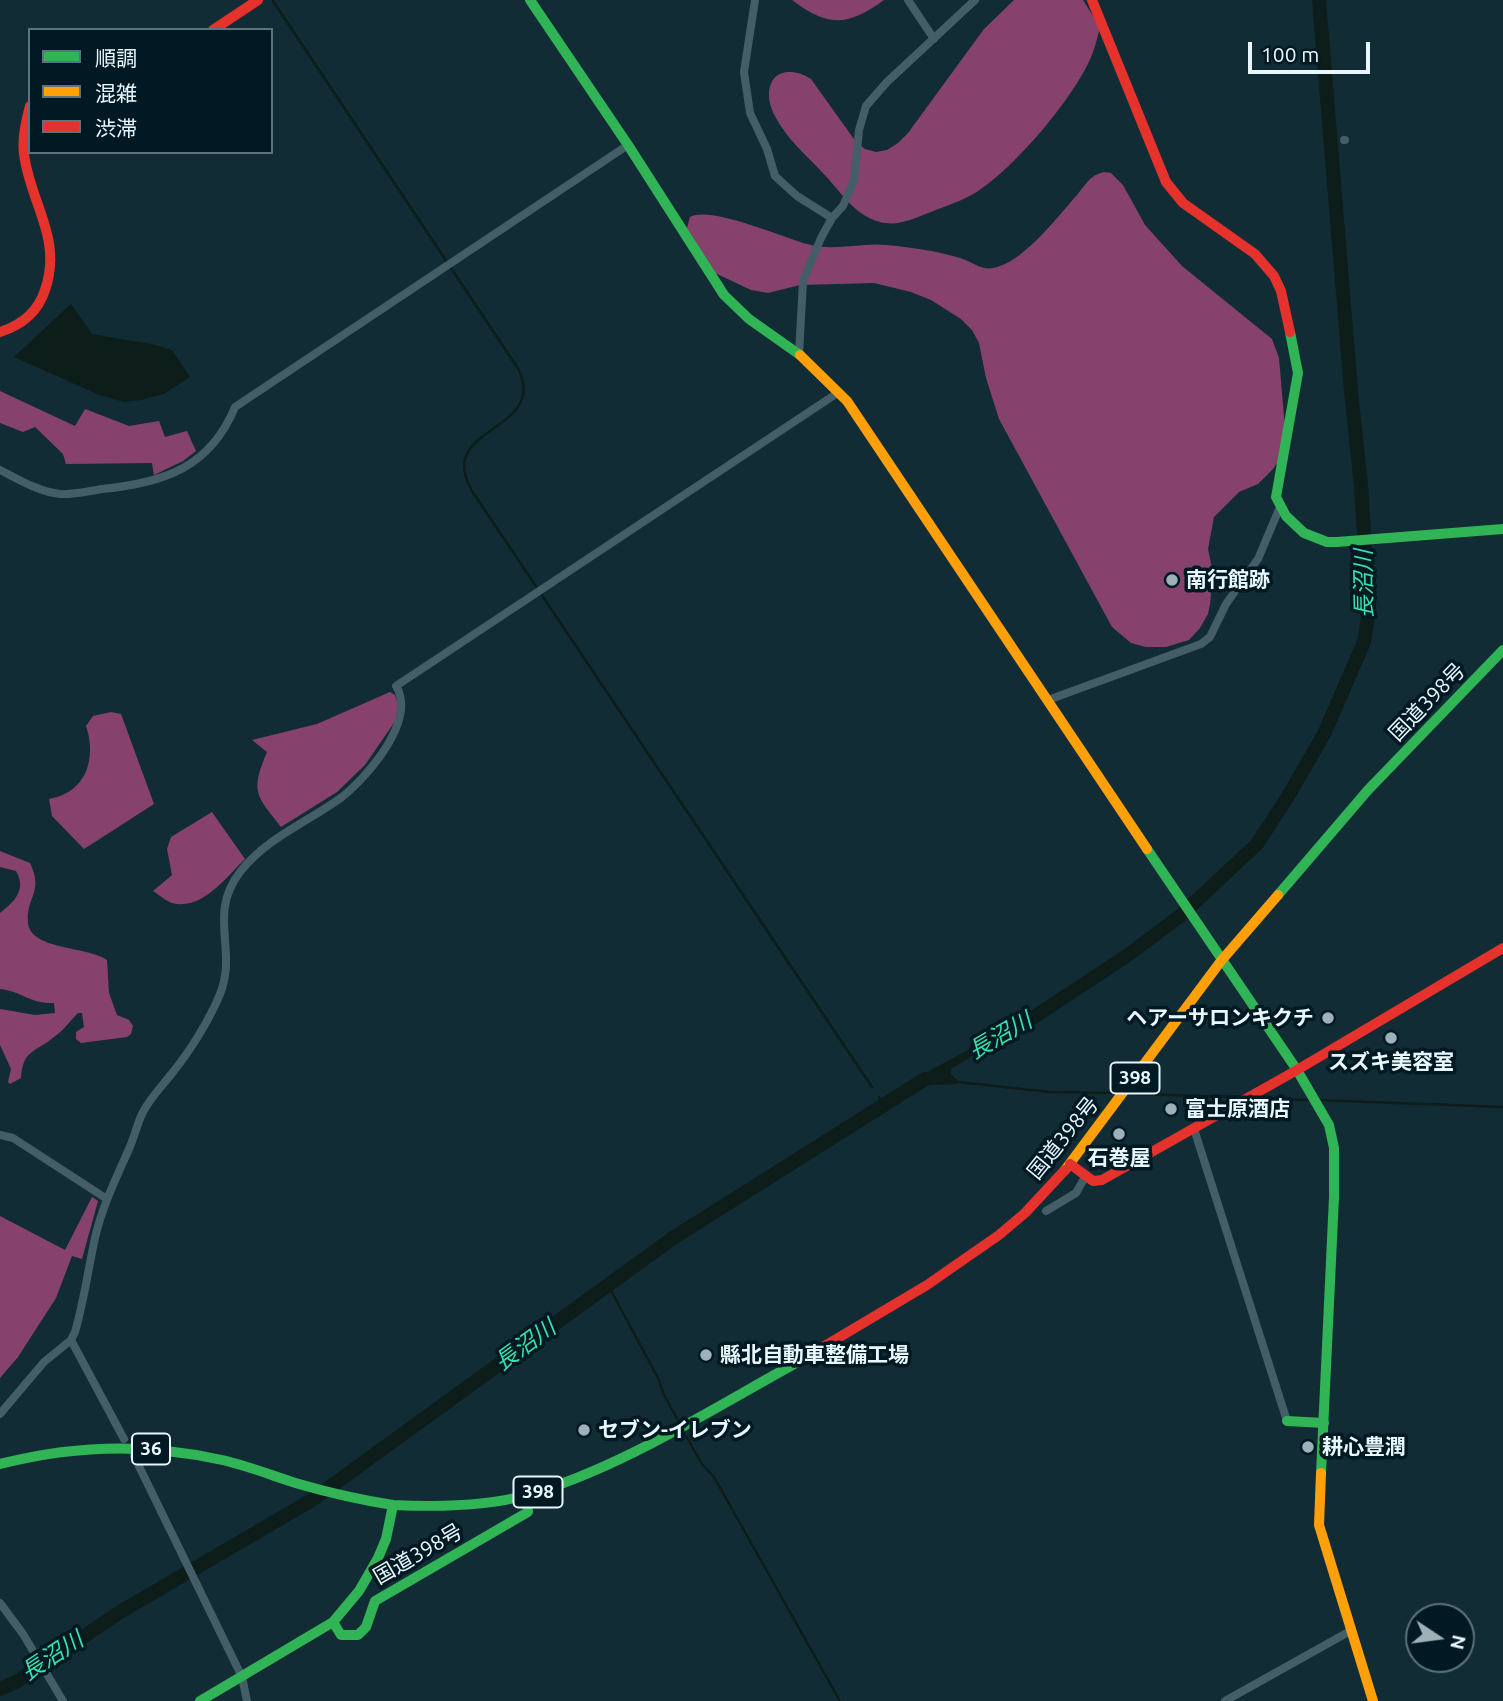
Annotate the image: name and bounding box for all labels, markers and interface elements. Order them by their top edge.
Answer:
legend [28,28,273,154]
scale bar [1251,28,1374,72]
text: 100 m [1261,42,1319,66]
text: 順調 [95,46,137,70]
text: 混雑 [95,81,137,105]
text: 渋滞 [95,116,137,140]
water label: 長沼川 [1350,549,1378,619]
place label: 南行館跡 [1186,567,1270,593]
marker: 南行館跡 [1164,572,1180,588]
street label: 国道398号 [1384,658,1470,746]
place label: ヘアーサロンキクチ [1126,1005,1314,1031]
water label: 長沼川 [963,1007,1037,1065]
marker: ヘアーサロンキクチ [1320,1010,1336,1026]
marker: スズキ美容室 [1383,1030,1399,1046]
place label: スズキ美容室 [1328,1049,1454,1075]
road number: 398 [1110,1062,1160,1094]
street label: 国道398号 [1022,1092,1104,1184]
place label: 富士原酒店 [1185,1096,1290,1122]
marker: 富士原酒店 [1163,1101,1179,1117]
marker: 石巻屋 [1111,1126,1127,1142]
place label: 石巻屋 [1088,1145,1150,1171]
water label: 長沼川 [489,1314,561,1376]
place label: 縣北自動車整備工場 [720,1342,909,1368]
marker: 縣北自動車整備工場 [698,1347,714,1363]
place label: セブン-イレブン [598,1417,752,1443]
marker: セブン-イレブン [576,1422,592,1438]
road number: 36 [132,1434,170,1464]
place label: 耕心豊潤 [1322,1434,1406,1460]
marker: 耕心豊潤 [1300,1439,1316,1455]
road number: 398 [514,1476,562,1508]
street label: 国道398号 [369,1518,467,1590]
north arrow [1405,1603,1475,1673]
water label: 長沼川 [16,1626,88,1686]
text: N [1446,1633,1471,1652]

